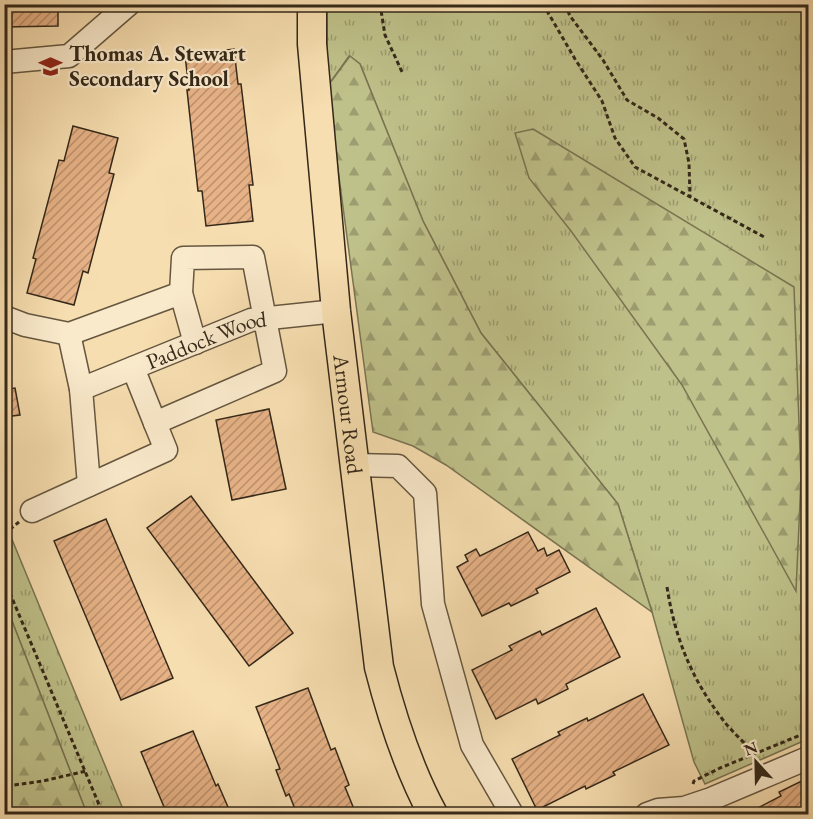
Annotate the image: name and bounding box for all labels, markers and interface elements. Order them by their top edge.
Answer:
place label: Thomas A. Stewart Secondary School [69,39,246,93]
school or university icon: Thomas A. Stewart Secondary School [38,53,64,79]
street label: Paddock Wood [142,304,269,376]
street label: Armour Road [327,352,370,476]
north arrow [726,732,786,792]
text: N [741,736,761,761]

